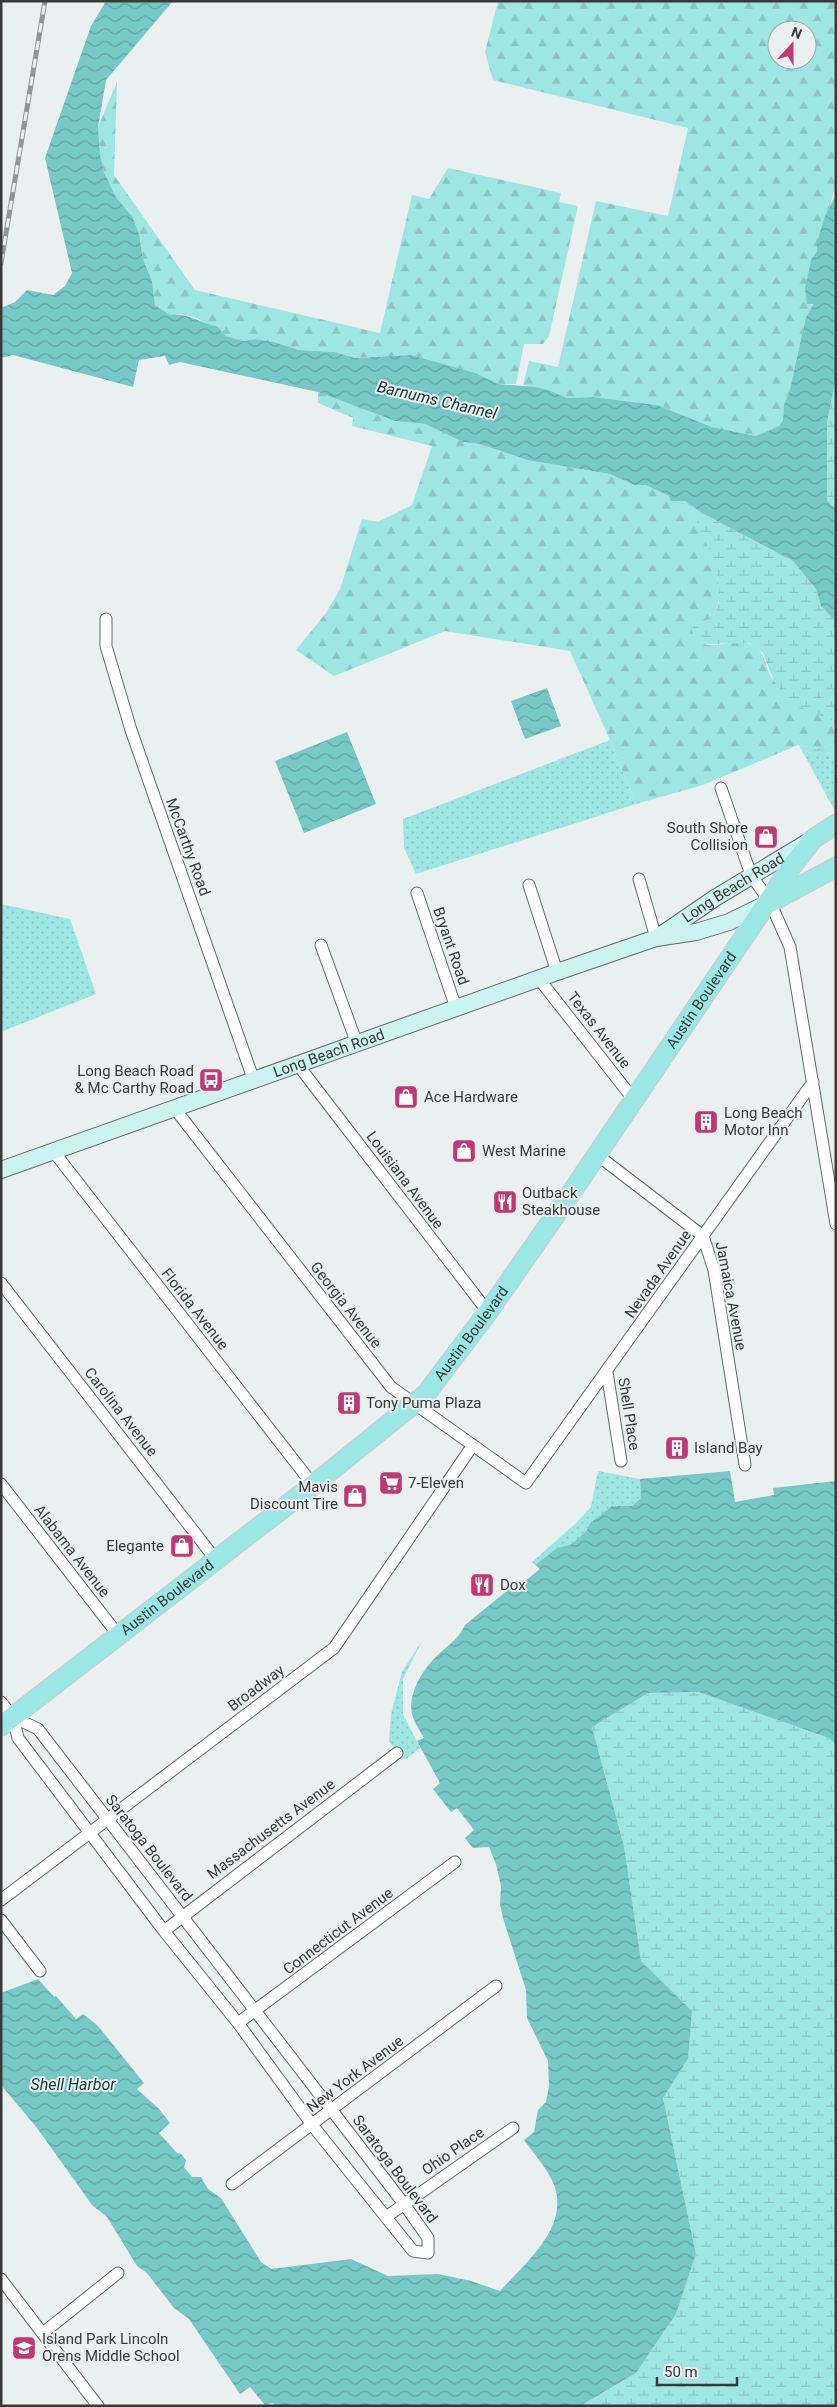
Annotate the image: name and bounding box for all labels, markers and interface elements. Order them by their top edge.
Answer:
north arrow [767,20,817,70]
text: N [789,24,804,42]
water label: Barnums Channel [375,377,499,423]
street label: McCarthy Road [162,796,214,898]
place label: South Shore Collision [667,819,748,854]
shop icon: South Shore Collision [753,824,779,850]
street label: Long Beach Road [679,849,788,927]
street label: Bryant Road [429,905,473,987]
street label: Austin Boulevard [662,948,740,1052]
street label: Texas Avenue [563,988,635,1072]
street label: Long Beach Road [271,1025,387,1081]
place label: Long Beach Road & Mc Carthy Road [75,1062,194,1097]
bus stop icon: Long Beach Road & Mc Carthy Road [198,1067,224,1093]
shop icon: Ace Hardware [393,1084,419,1110]
place label: Ace Hardware [424,1088,518,1106]
place label: Long Beach Motor Inn [724,1104,803,1139]
building icon: Long Beach Motor Inn [693,1109,719,1135]
street label: Louisiana Avenue [363,1128,448,1232]
shop icon: West Marine [451,1138,477,1164]
place label: West Marine [482,1142,566,1160]
place label: Outback Steakhouse [522,1184,600,1219]
restaurant icon: Outback Steakhouse [492,1189,518,1215]
street label: Nevada Avenue [621,1227,695,1321]
street label: Jamaica Avenue [712,1240,750,1352]
street label: Georgia Avenue [307,1258,385,1352]
street label: Florida Avenue [158,1265,232,1353]
street label: Austin Boulevard [430,1283,512,1384]
street label: Carolina Avenue [81,1364,161,1460]
street label: Shell Place [614,1376,644,1452]
building icon: Tony Puma Plaza [336,1390,362,1416]
place label: Tony Puma Plaza [366,1394,482,1412]
building icon: Island Bay [664,1435,690,1461]
place label: Island Bay [694,1439,763,1457]
supermarket icon: 7-Eleven [378,1470,404,1496]
place label: 7-Eleven [408,1474,464,1492]
place label: Mavis Discount Tire [250,1478,338,1513]
shop icon: Mavis Discount Tire [342,1483,368,1509]
street label: Alabama Avenue [30,1501,114,1601]
shop icon: Elegante [169,1533,195,1559]
place label: Elegante [106,1537,164,1555]
street label: Austin Boulevard [117,1556,217,1639]
restaurant icon: Dox [469,1572,495,1598]
place label: Dox [500,1576,526,1594]
street label: Broadway [224,1661,288,1715]
street label: Massachusetts Avenue [204,1775,338,1883]
street label: Saratoga Boulevard [102,1791,196,1905]
street label: Connecticut Avenue [279,1884,397,1978]
street label: New York Avenue [303,2032,407,2116]
water label: Shell Harbor [30,2075,116,2094]
street label: Saratoga Boulevard [349,2112,441,2226]
street label: Ohio Place [419,2123,488,2179]
place label: Island Park Lincoln Orens Middle School [42,2330,180,2365]
school or university icon: Island Park Lincoln Orens Middle School [11,2335,37,2361]
scale bar [657,2354,737,2386]
text: 50 m [664,2363,698,2381]

